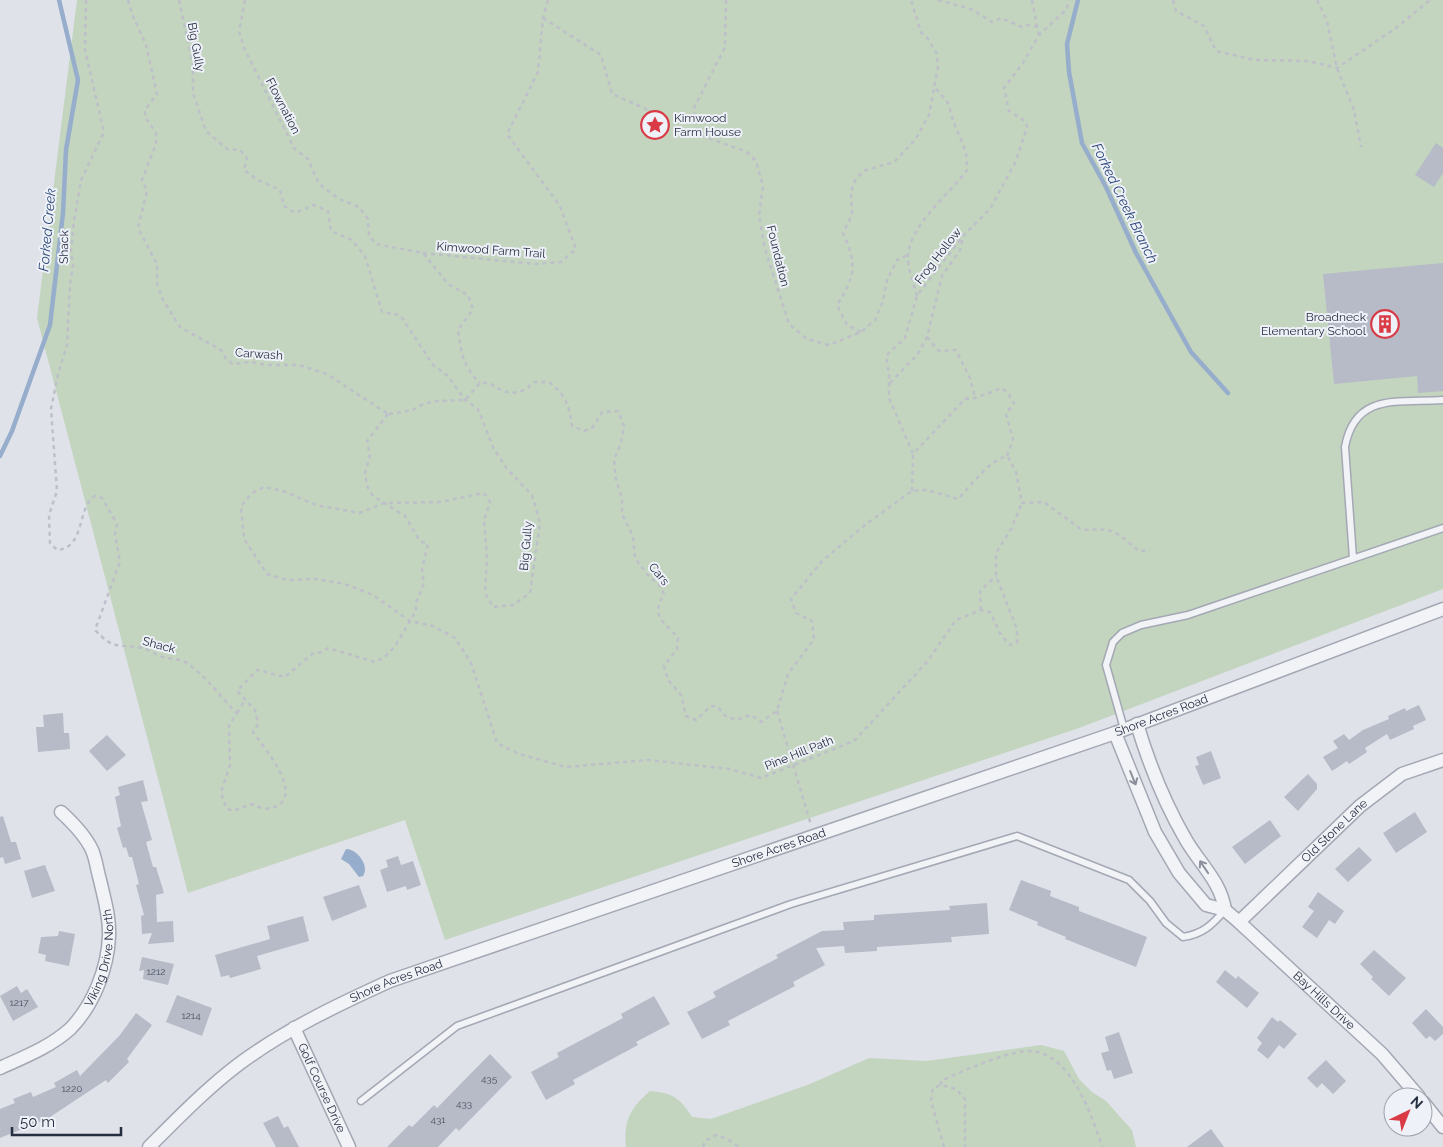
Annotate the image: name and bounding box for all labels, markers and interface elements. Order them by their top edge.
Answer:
street label: Big Gully [185,21,207,73]
street label: Flownation [263,76,303,136]
place icon: Kimwood Farm House [640,110,670,140]
place label: Kimwood Farm House [674,111,741,139]
water label: Forked Creek Branch [1089,140,1161,266]
water label: Forked Creek [35,187,59,272]
street label: Foundation [764,224,792,288]
street label: Frog Hollow [912,225,964,287]
street label: Shack [57,229,71,264]
street label: Kimwood Farm Trail [436,239,547,261]
building icon: Broadneck Elementary School [1370,309,1400,339]
place label: Broadneck Elementary School [1261,310,1367,338]
street label: Carwash [235,345,283,363]
street label: Big Gully [517,520,535,571]
street label: Cars [646,560,672,588]
street label: Shack [141,634,178,656]
street label: Shore Acres Road [1113,691,1210,739]
street label: Pine Hill Path [763,733,835,773]
one-way arrow [1129,770,1139,785]
street label: Old Stone Lane [1298,796,1370,865]
street label: Shore Acres Road [730,825,828,871]
one-way arrow [1199,860,1209,874]
street label: Viking Drive North [82,908,116,1009]
street label: Shore Acres Road [348,957,444,1006]
house number: 1212 [147,966,165,977]
street label: Bay Hills Drive [1290,969,1358,1033]
house number: 1217 [9,997,29,1008]
house number: 1214 [181,1010,201,1021]
street label: Golf Course Drive [295,1041,348,1135]
house number: 435 [481,1073,498,1084]
house number: 1220 [62,1083,82,1094]
north arrow [1383,1087,1433,1137]
text: N [1408,1093,1426,1112]
house number: 433 [456,1098,472,1109]
scale bar [12,1104,121,1136]
text: 50 m [20,1113,55,1131]
house number: 431 [430,1114,446,1125]

